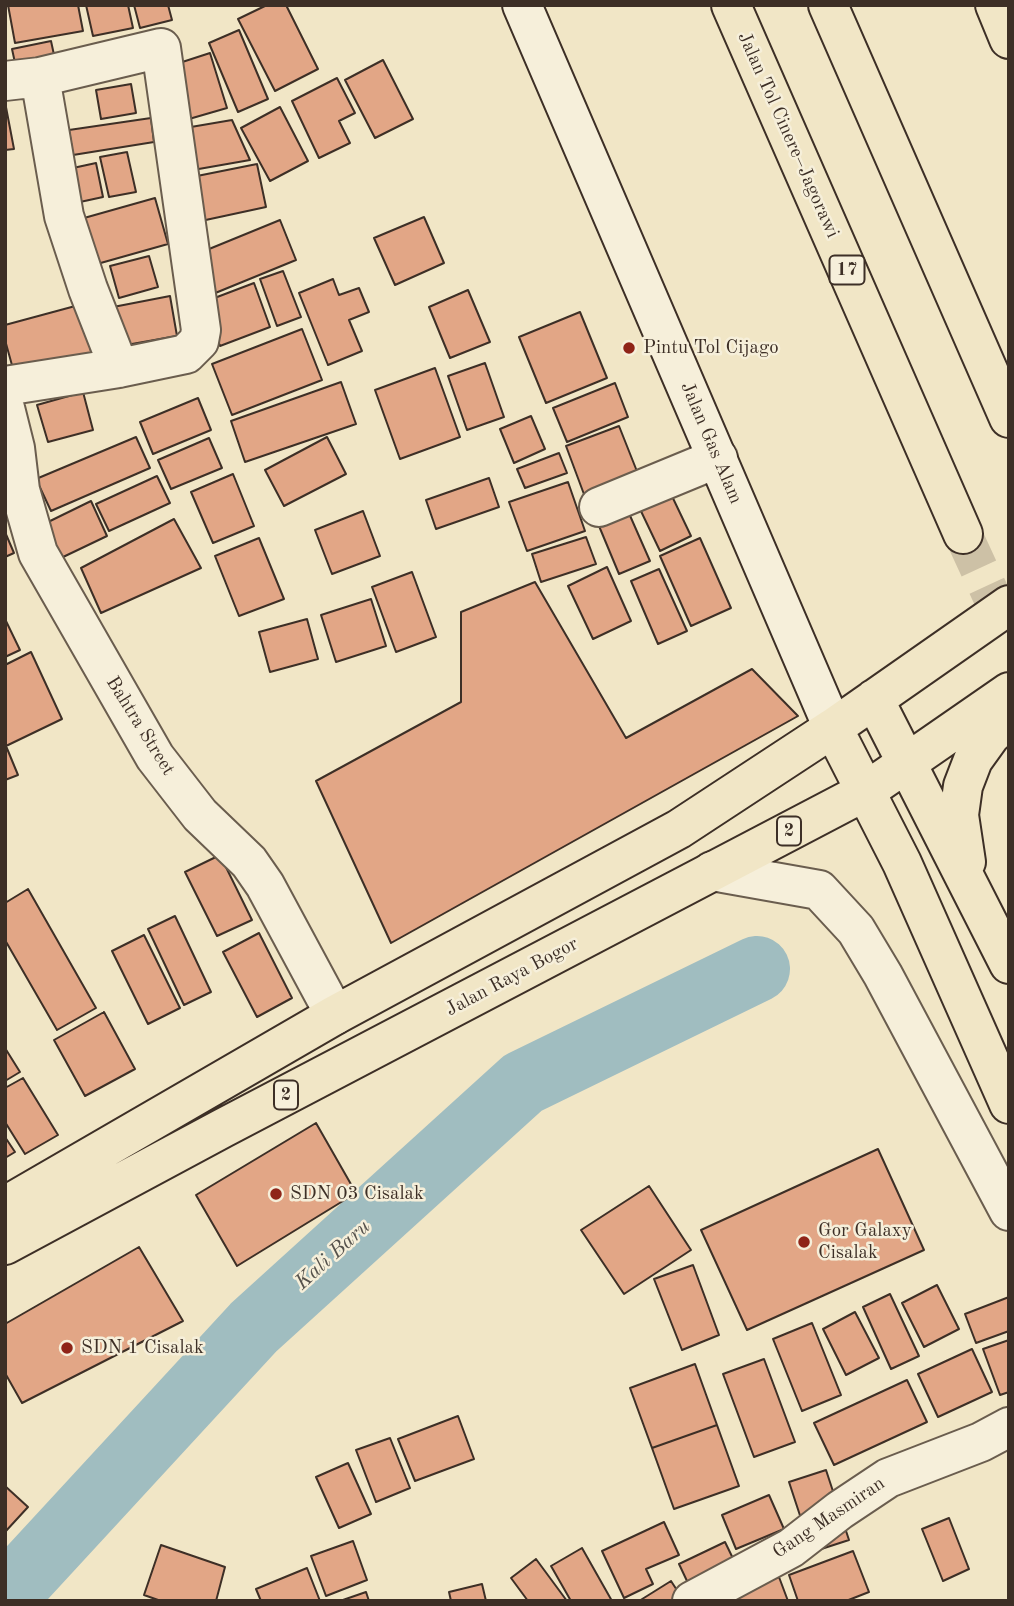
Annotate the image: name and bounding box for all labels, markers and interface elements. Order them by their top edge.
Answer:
street label: Jalan Tol Cinere–Jagorawi [732,29,844,241]
road number: 17 [830,256,864,284]
place label: Pintu Tol Cijago [643,337,779,359]
marker: Pintu Tol Cijago [621,340,637,356]
street label: Jalan Gas Alam [675,378,747,508]
street label: Bahtra Street [101,672,179,780]
road number: 2 [777,816,801,846]
street label: Jalan Raya Bogor [442,933,582,1021]
road number: 2 [274,1080,298,1110]
place label: SDN 03 Cisalak [290,1183,424,1205]
marker: SDN 03 Cisalak [268,1186,284,1202]
water label: Kali Baru [290,1215,376,1295]
place label: Gor Galaxy Cisalak [818,1220,912,1264]
marker: Gor Galaxy Cisalak [796,1234,812,1250]
place label: SDN 1 Cisalak [81,1337,204,1359]
marker: SDN 1 Cisalak [59,1340,75,1356]
street label: Gang Masmiran [769,1472,889,1564]

